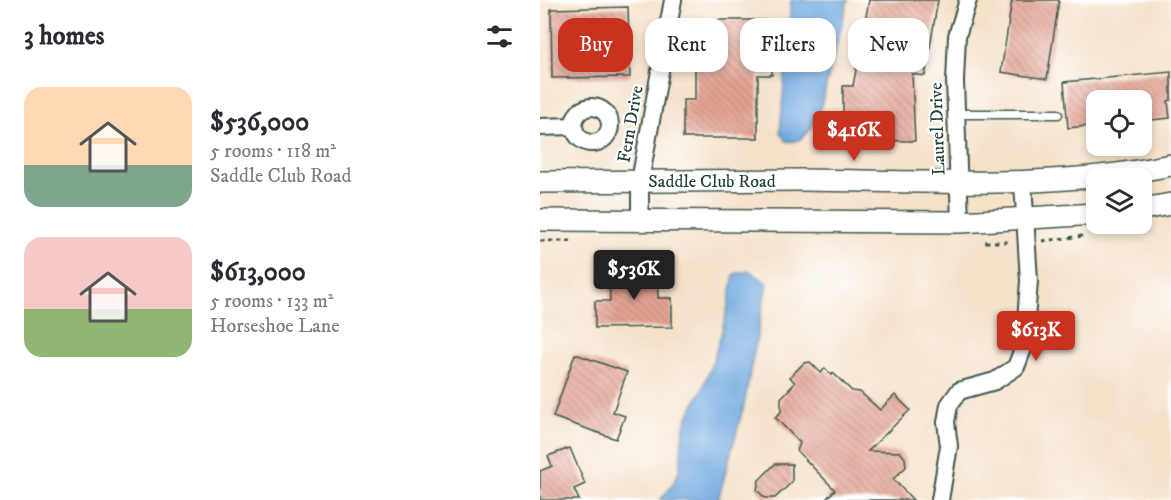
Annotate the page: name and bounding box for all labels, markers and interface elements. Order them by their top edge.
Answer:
chip: Buy [558,18,633,72]
chip: Rent [645,18,728,72]
chip: Filters [740,18,836,72]
chip: New [848,18,929,72]
text: 3 homes [24,20,104,53]
icon: filters [483,20,516,53]
street label: Laurel Drive [925,82,951,176]
street label: Fern Drive [613,84,649,165]
map controls [1086,90,1152,234]
button: locate [1086,90,1152,156]
text: $536,000 [210,106,309,139]
icon: home [72,111,144,183]
pin: $416K [812,111,896,162]
text: $416K [827,118,881,143]
text: 5 rooms · 118 m² [210,139,336,164]
text: Saddle Club Road [210,164,351,189]
button: layers [1086,168,1152,234]
street label: Saddle Club Road [648,171,776,193]
pin: $536K [592,250,676,301]
text: $613,000 [210,256,306,289]
text: $536K [608,257,660,282]
icon: home [72,261,144,333]
text: 5 rooms · 133 m² [210,289,334,314]
pin: $613K [994,311,1078,362]
text: Horseshoe Lane [210,314,340,339]
text: $613K [1011,318,1061,343]

